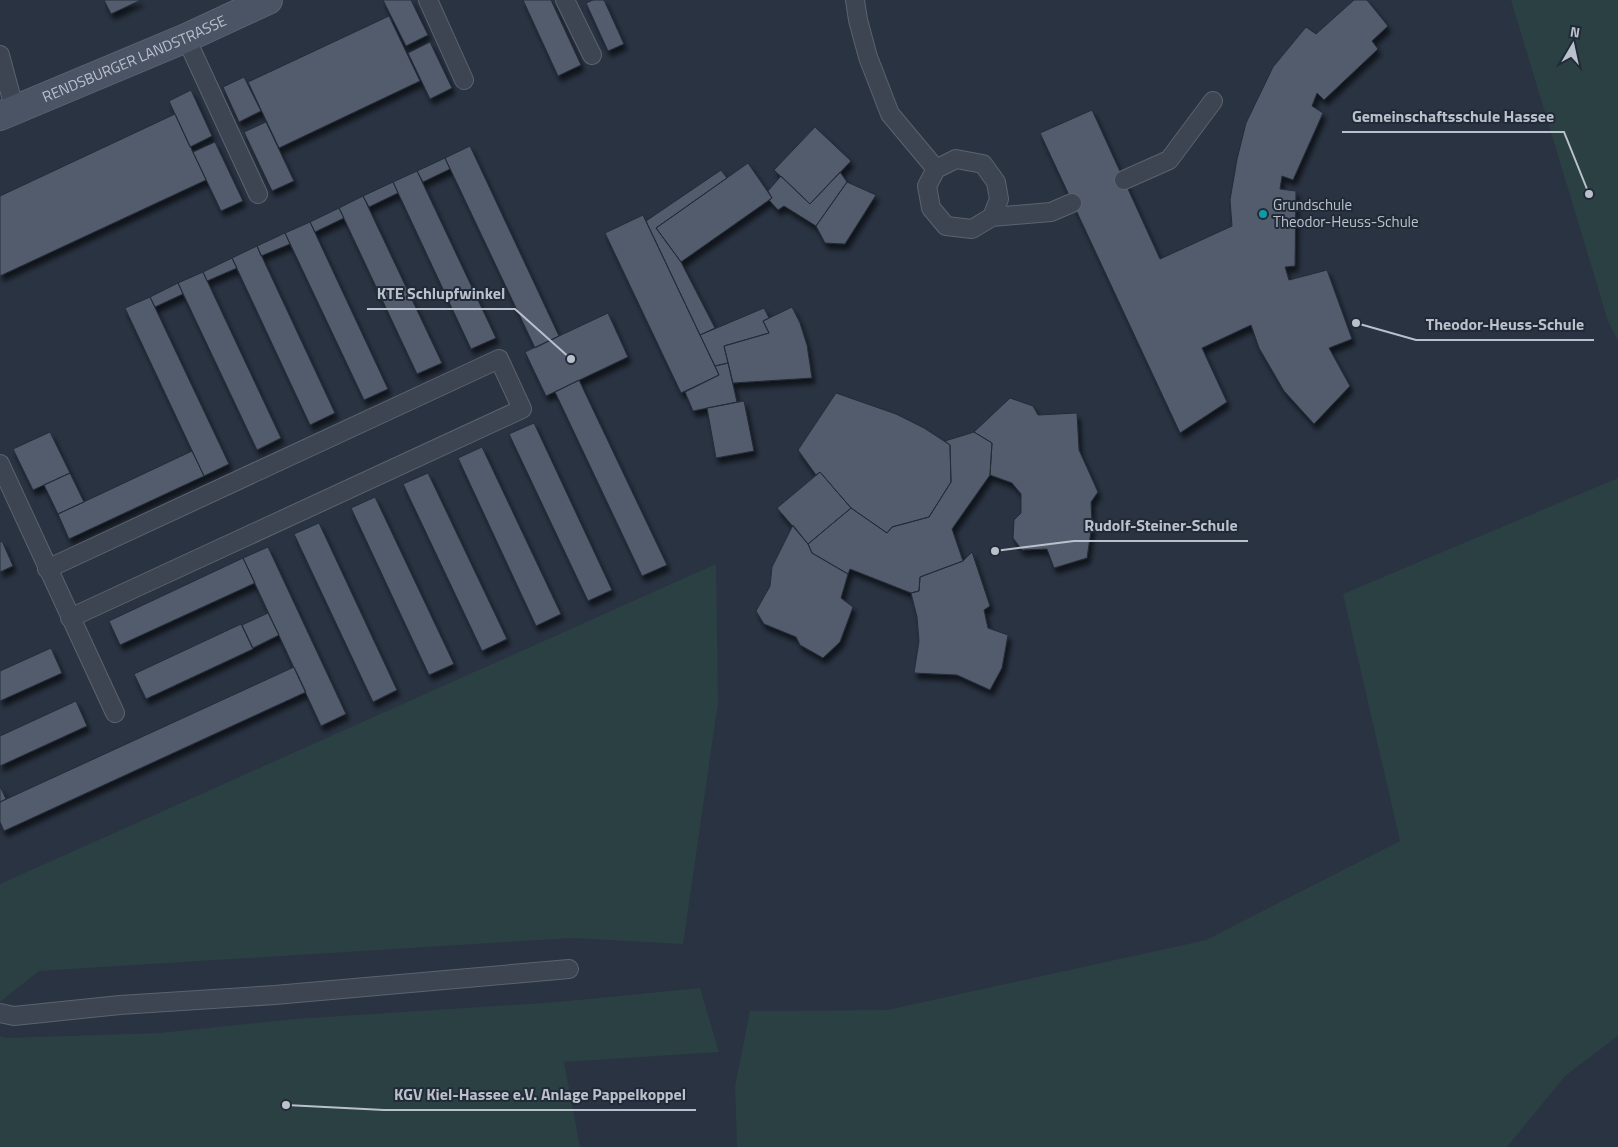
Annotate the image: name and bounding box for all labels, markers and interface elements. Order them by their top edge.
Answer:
street label: RENDSBURGER LANDSTRASSE [39,9,230,108]
north arrow [1548,20,1598,70]
text: N [1569,21,1582,43]
callout: Gemeinschaftsschule Hassee [1342,101,1564,132]
text: Gemeinschaftsschule Hassee [1352,104,1554,128]
place label: Grundschule Theodor-Heuss-Schule [1273,193,1419,233]
marker: Grundschule Theodor-Heuss-Schule [1257,208,1269,220]
callout: KTE Schlupfwinkel [367,278,515,309]
text: KTE Schlupfwinkel [377,281,505,305]
callout: Theodor-Heuss-Schule [1416,309,1594,340]
text: Theodor-Heuss-Schule [1426,312,1584,336]
callout: Rudolf-Steiner-Schule [1074,510,1248,541]
text: Rudolf-Steiner-Schule [1084,513,1238,537]
callout: KGV Kiel-Hassee e.V. Anlage Pappelkoppel [384,1079,696,1110]
text: KGV Kiel-Hassee e.V. Anlage Pappelkoppel [394,1082,686,1106]

